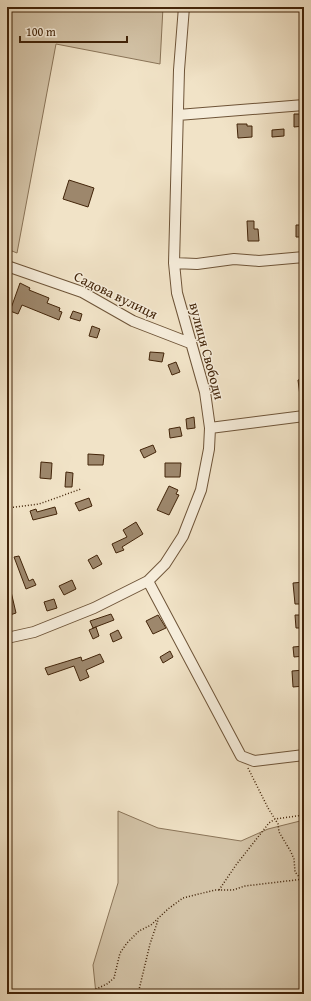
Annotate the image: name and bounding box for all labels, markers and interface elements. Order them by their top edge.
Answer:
scale bar [20,18,127,44]
text: 100 m [26,23,56,40]
street label: Садова вулиця [71,266,161,324]
street label: вулиця Свободи [184,300,230,402]

